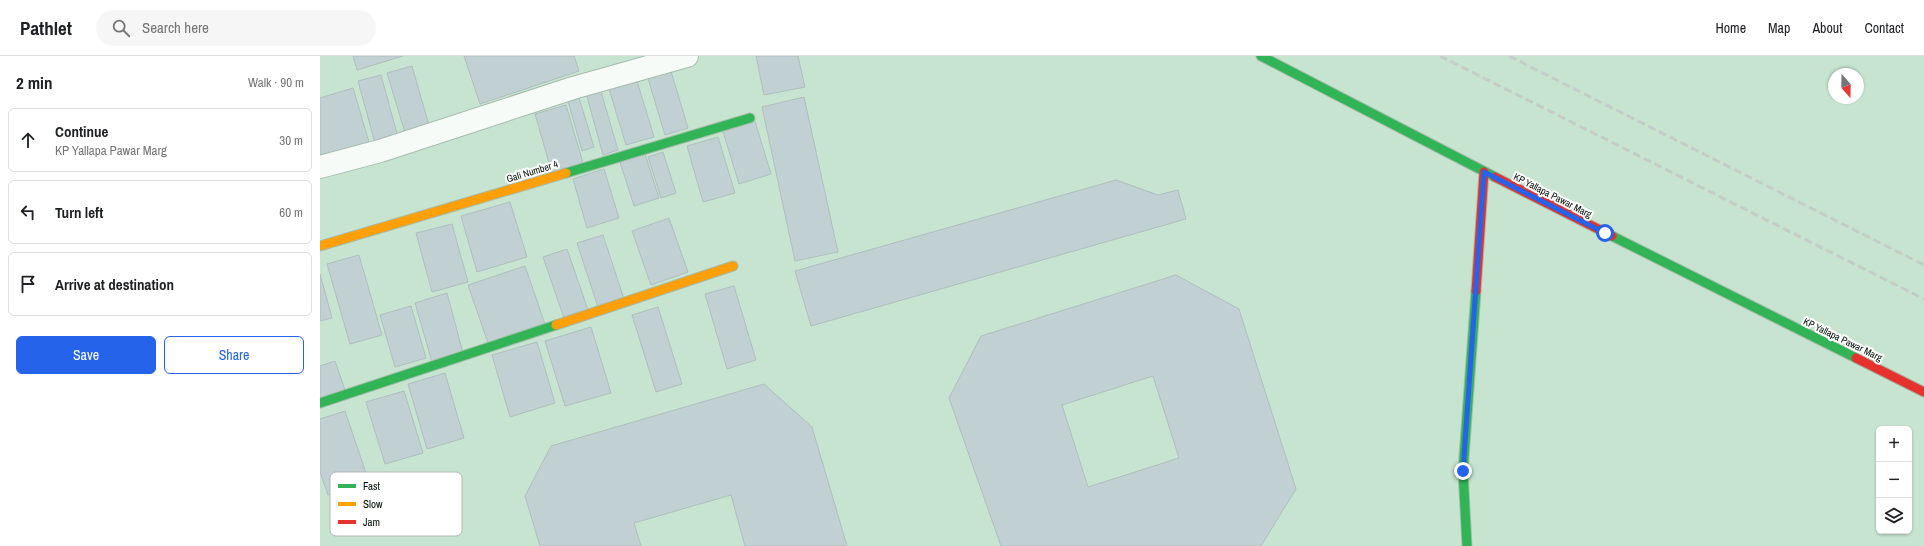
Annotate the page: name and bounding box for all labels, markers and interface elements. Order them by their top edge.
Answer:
search box [96,10,376,46]
text: Pathlet [20,15,72,41]
icon: search [110,17,132,39]
text: Search here [142,17,209,38]
text: Home [1715,19,1746,37]
text: Map [1768,19,1790,37]
text: About [1812,19,1842,37]
text: Contact [1864,19,1904,37]
north arrow [1828,68,1864,104]
text: 2 min [16,71,52,94]
text: Walk · 90 m [248,74,304,91]
text: Continue [55,121,108,142]
icon: ahead [17,129,39,151]
text: 30 m [279,132,303,149]
text: KP Yallapa Pawar Marg [55,142,167,159]
street label: Gali Number 4 [505,157,560,185]
street label: KP Yallapa Pawar Marg [1511,170,1595,221]
icon: left [17,201,39,223]
text: Turn left [55,202,103,223]
text: 60 m [279,204,303,221]
route start [1596,224,1614,242]
icon: arrive [17,273,39,295]
text: Arrive at destination [55,274,174,295]
street label: KP Yallapa Pawar Marg [1801,315,1885,364]
button: Save [16,336,156,374]
button: Share [164,336,304,374]
map controls [1876,426,1912,534]
button: + [1876,426,1912,462]
route end [1454,462,1472,480]
button: − [1876,462,1912,498]
legend [330,472,462,536]
text: Fast [363,479,381,493]
text: Slow [363,497,383,511]
button: layers [1876,498,1912,534]
text: Jam [363,515,380,529]

